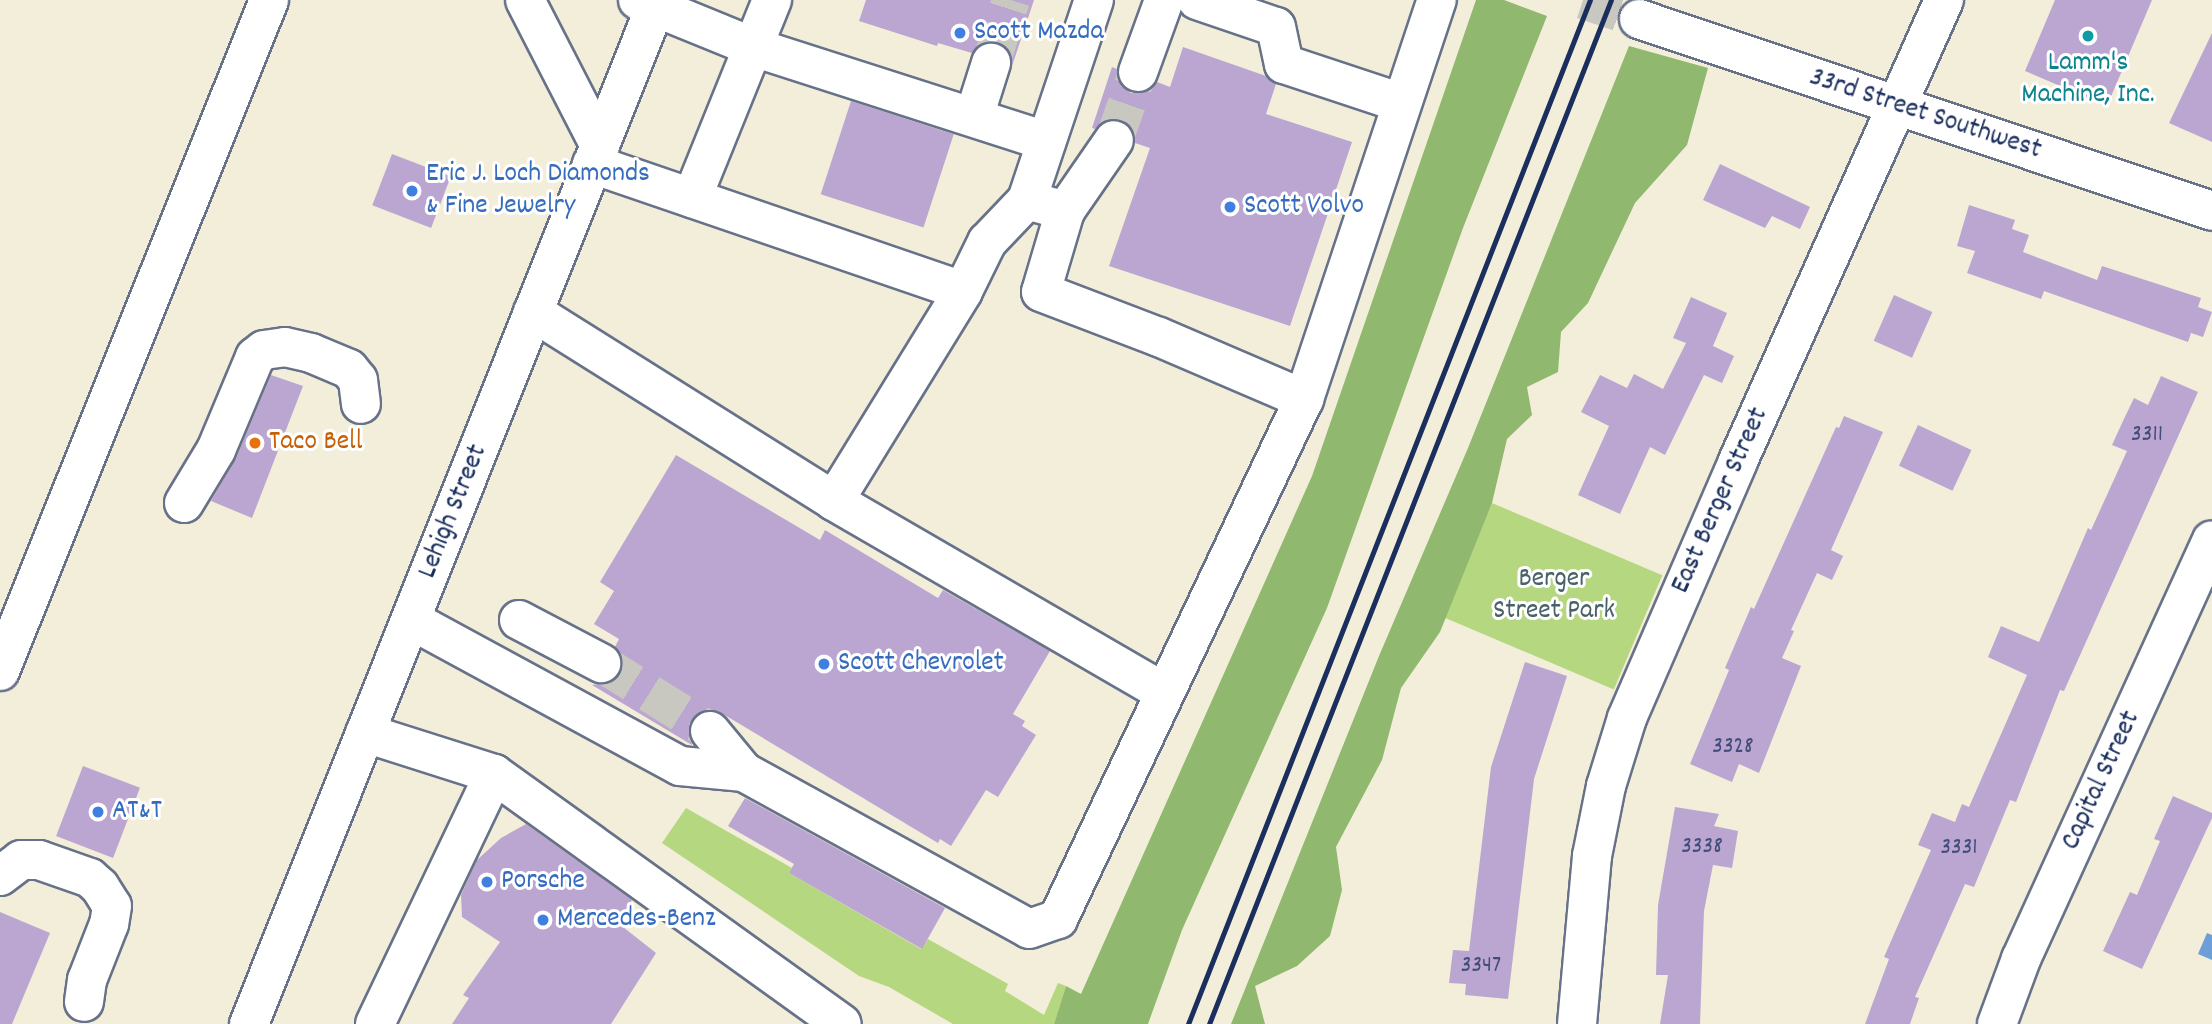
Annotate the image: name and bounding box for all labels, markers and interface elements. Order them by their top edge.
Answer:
place label: Scott Mazda [974,16,1104,50]
marker: Scott Mazda [952,25,968,41]
marker: Lamm's Machine, Inc. [2080,28,2096,44]
place label: Lamm's Machine, Inc. [2021,47,2155,113]
street label: 33rd Street Southwest [1805,62,2045,168]
place label: Eric J. Loch Diamonds & Fine Jewelry [426,158,650,224]
marker: Eric J. Loch Diamonds & Fine Jewelry [404,183,420,199]
place label: Scott Volvo [1244,190,1364,224]
marker: Scott Volvo [1222,199,1238,215]
street label: East Berger Street [1665,403,1777,599]
house number: 3311 [2131,422,2163,450]
place label: Taco Bell [269,426,362,460]
marker: Taco Bell [247,435,263,451]
street label: Lehigh Street [412,440,496,584]
park label: Berger Street Park [1493,563,1615,629]
place label: Scott Chevrolet [838,647,1004,681]
marker: Scott Chevrolet [816,656,832,672]
street label: Capital Street [2055,706,2149,856]
house number: 3328 [1712,734,1754,762]
place label: AT&T [112,795,162,829]
marker: AT&T [90,804,106,820]
house number: 3338 [1681,834,1723,862]
house number: 3331 [1940,835,1978,863]
place label: Porsche [501,865,585,899]
marker: Porsche [479,874,495,890]
place label: Mercedes-Benz [557,903,716,937]
marker: Mercedes-Benz [535,912,551,928]
house number: 3347 [1461,953,1501,981]

